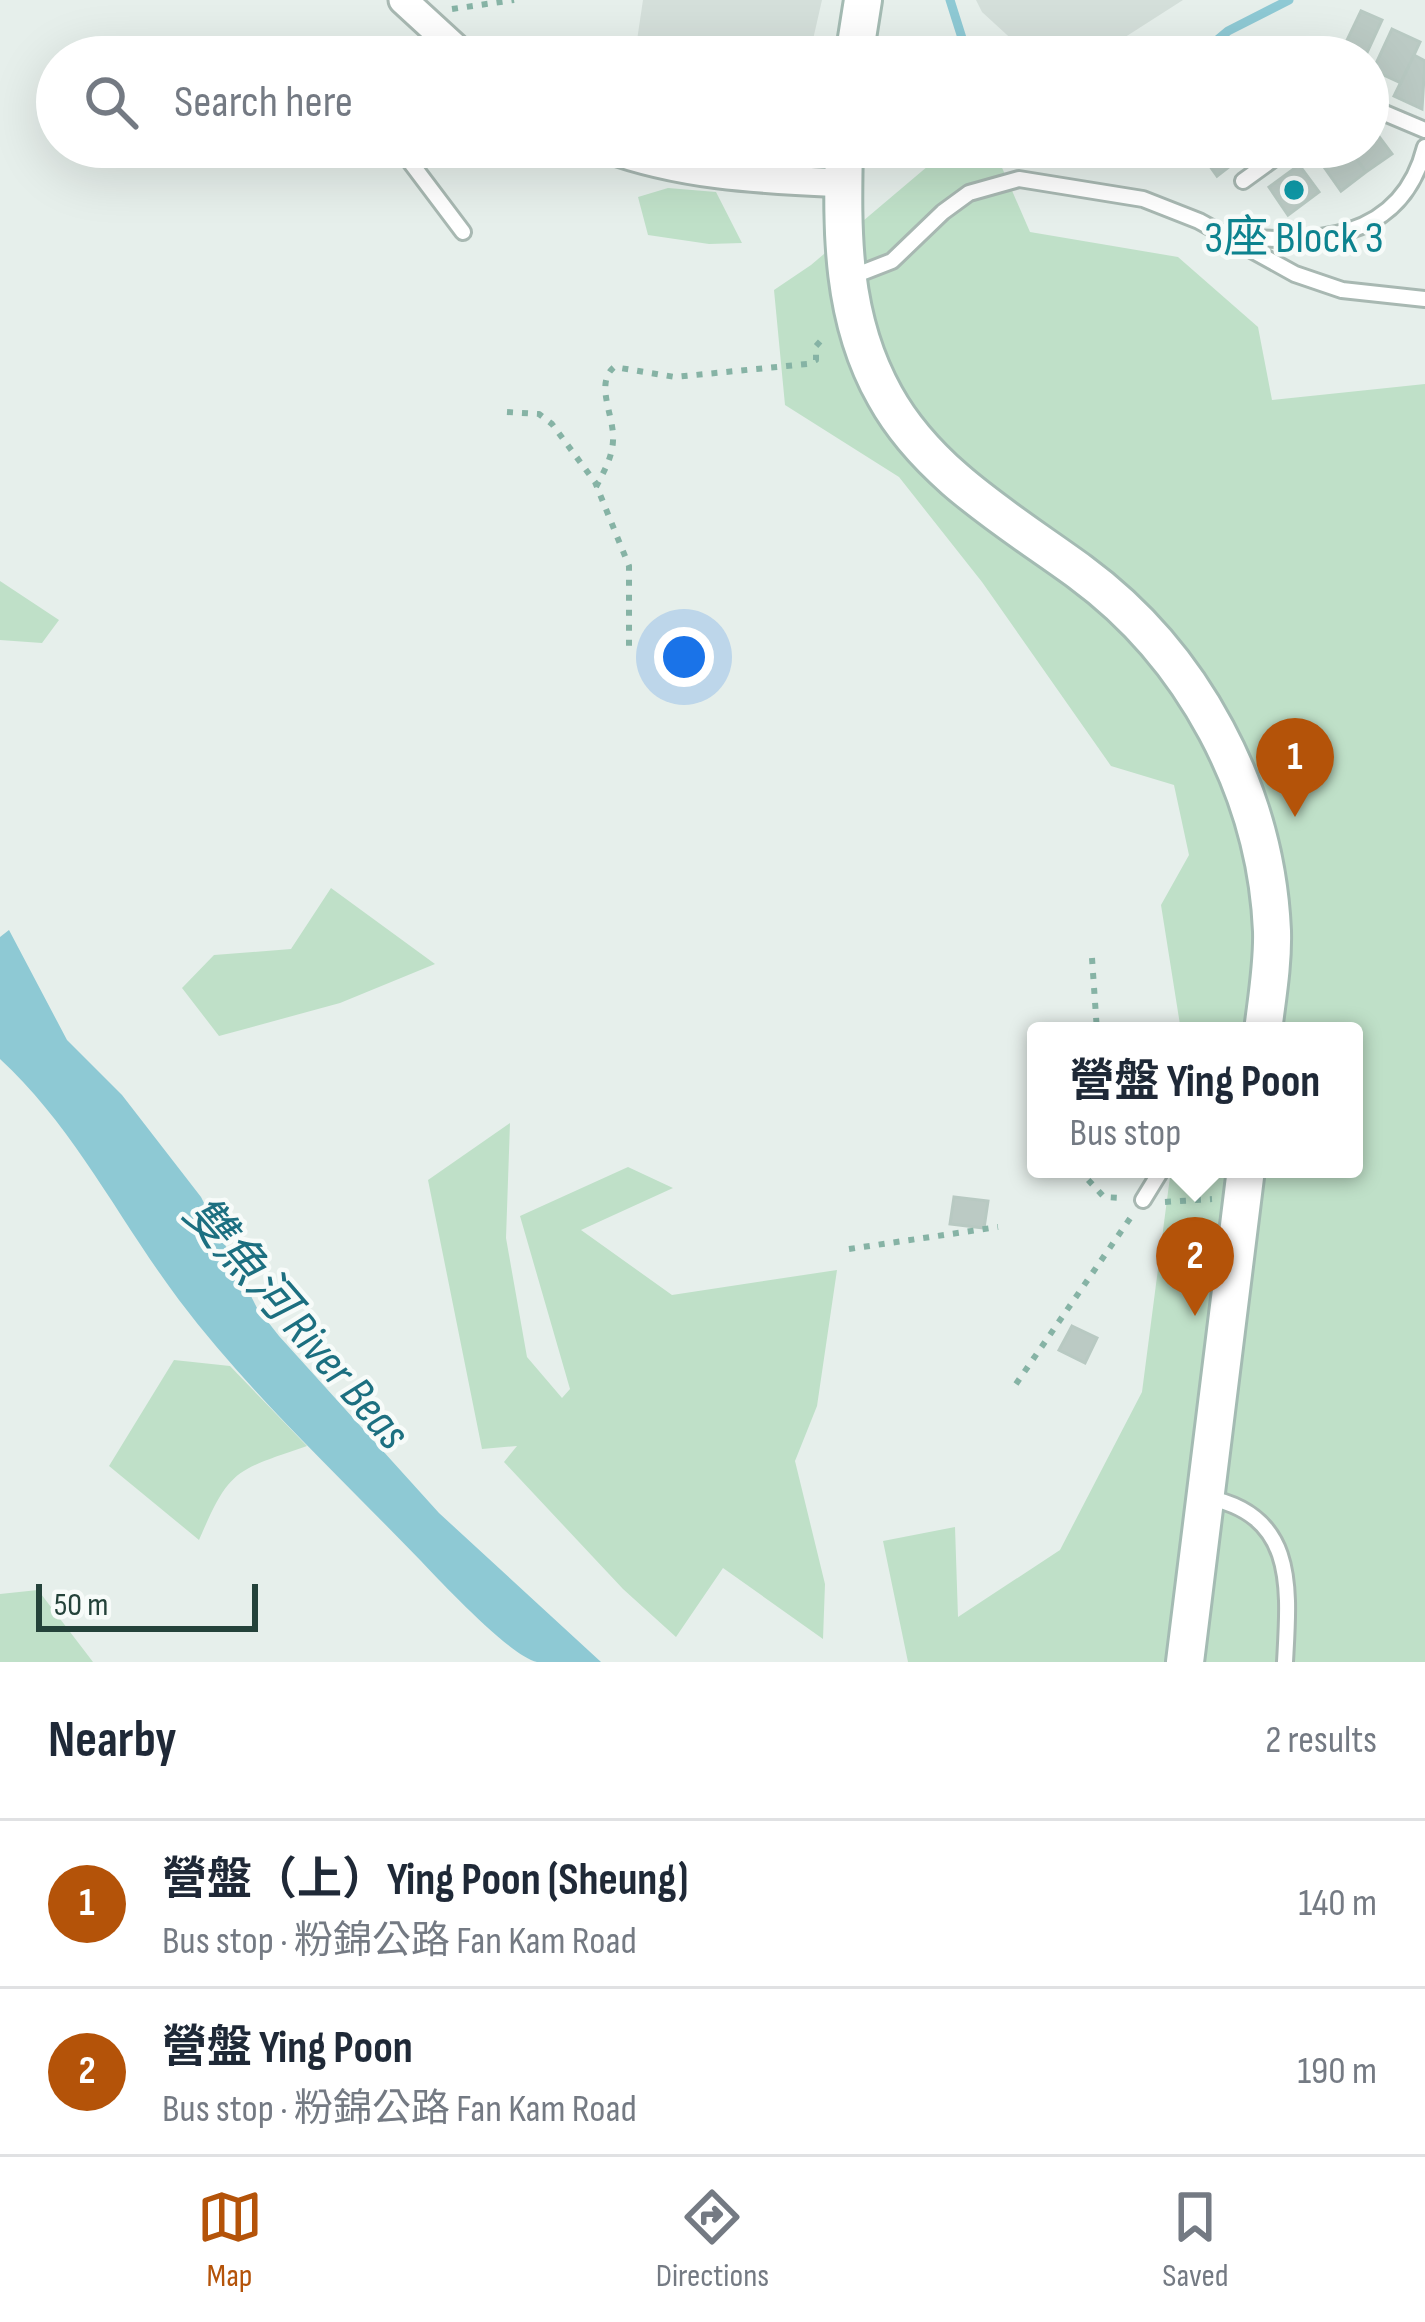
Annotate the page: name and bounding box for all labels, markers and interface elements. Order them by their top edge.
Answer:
search box [36,36,1389,168]
icon: search [78,69,144,135]
text: Search here [174,75,353,130]
marker: 3座 Block 3 [1281,177,1307,203]
place label: 3座 Block 3 [1204,211,1384,266]
your location [654,627,714,687]
pin: 1 [1256,718,1334,817]
popup [1027,1022,1363,1178]
text: 營盤 Ying Poon [1070,1055,1320,1110]
text: Bus stop [1070,1110,1181,1157]
water label: 雙魚河 River Beas [171,1186,421,1461]
pin: 2 [1156,1217,1234,1316]
scale bar [36,1578,258,1631]
text: 50 m [54,1585,108,1625]
text: Nearby [48,1710,177,1771]
text: 2 results [1265,1717,1377,1764]
text: 營盤（上）Ying Poon (Sheung) [162,1853,688,1908]
text: 1 [79,1880,95,1927]
text: 140 m [1298,1880,1377,1927]
text: Bus stop · 粉錦公路 Fan Kam Road [162,1918,637,1965]
text: 營盤 Ying Poon [162,2021,413,2076]
text: 2 [78,2048,96,2095]
text: 190 m [1297,2048,1377,2095]
text: Bus stop · 粉錦公路 Fan Kam Road [162,2086,637,2133]
tab: Map [197,2184,263,2296]
tab: Directions [656,2184,769,2296]
tab: Saved [1162,2184,1228,2296]

